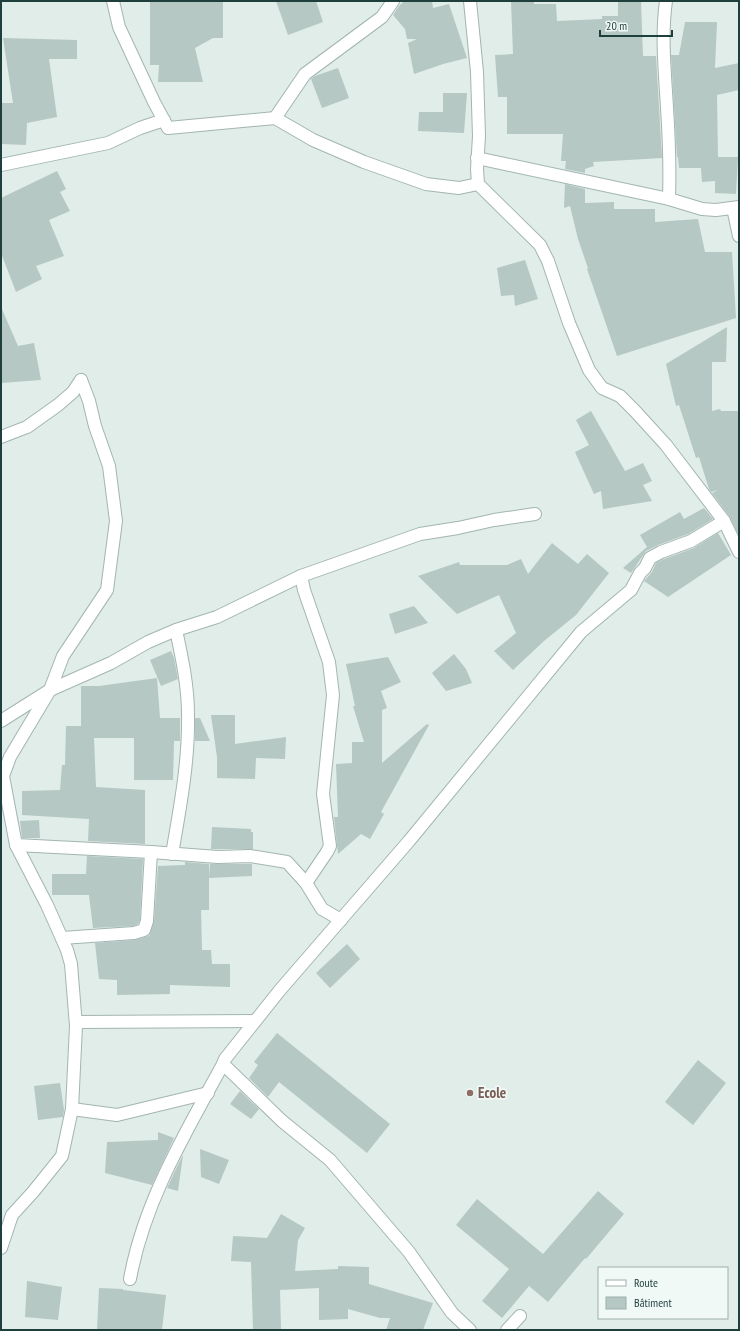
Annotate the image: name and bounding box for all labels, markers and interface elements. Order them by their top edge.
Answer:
scale bar [600,12,672,38]
text: 20 m [606,18,627,33]
place label: Ecole [478,1083,506,1102]
marker: Ecole [465,1088,475,1098]
legend [598,1267,728,1319]
text: Route [634,1275,658,1290]
text: Bâtiment [634,1295,672,1310]

